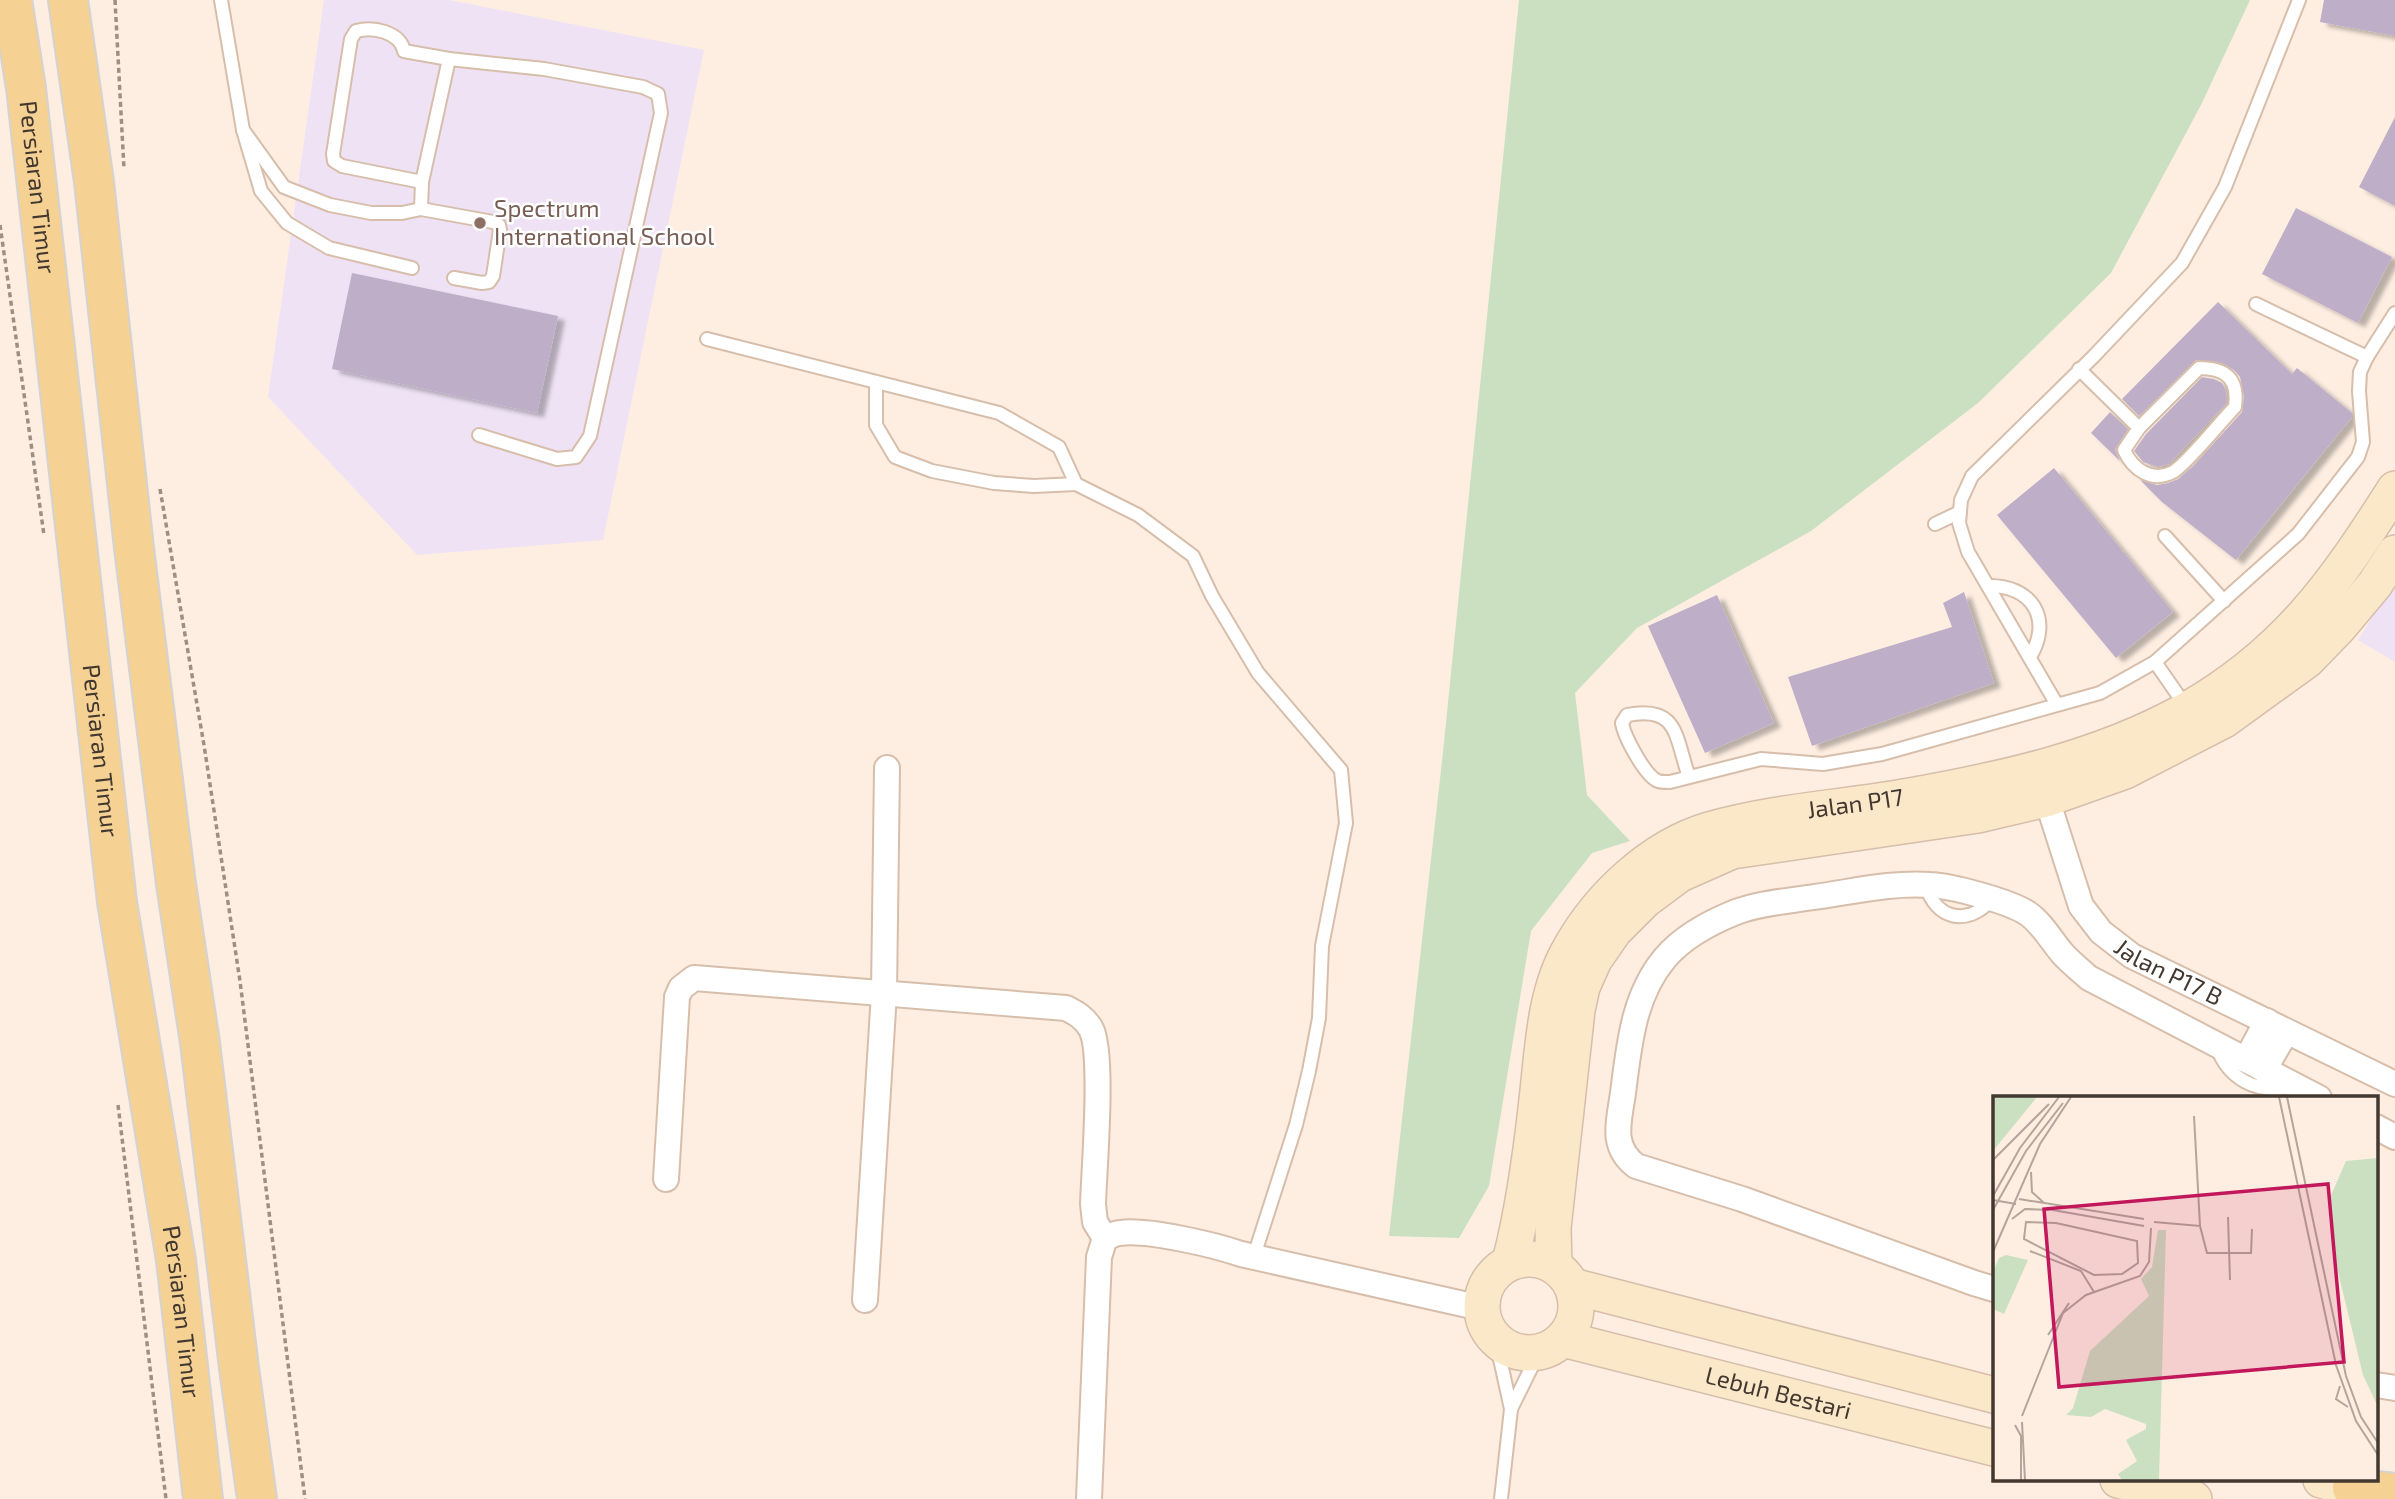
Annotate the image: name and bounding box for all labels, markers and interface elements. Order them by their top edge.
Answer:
street label: Persiaran Timur [15,99,63,275]
place label: Spectrum International School [494,193,714,250]
marker: Spectrum International School [472,215,488,231]
street label: Persiaran Timur [78,663,126,839]
street label: Jalan P17 [1805,781,1905,824]
street label: Jalan P17 B [2109,932,2228,1011]
inset map [1993,1096,2378,1482]
street label: Persiaran Timur [158,1223,208,1400]
street label: Lebuh Bestari [1702,1360,1855,1424]

